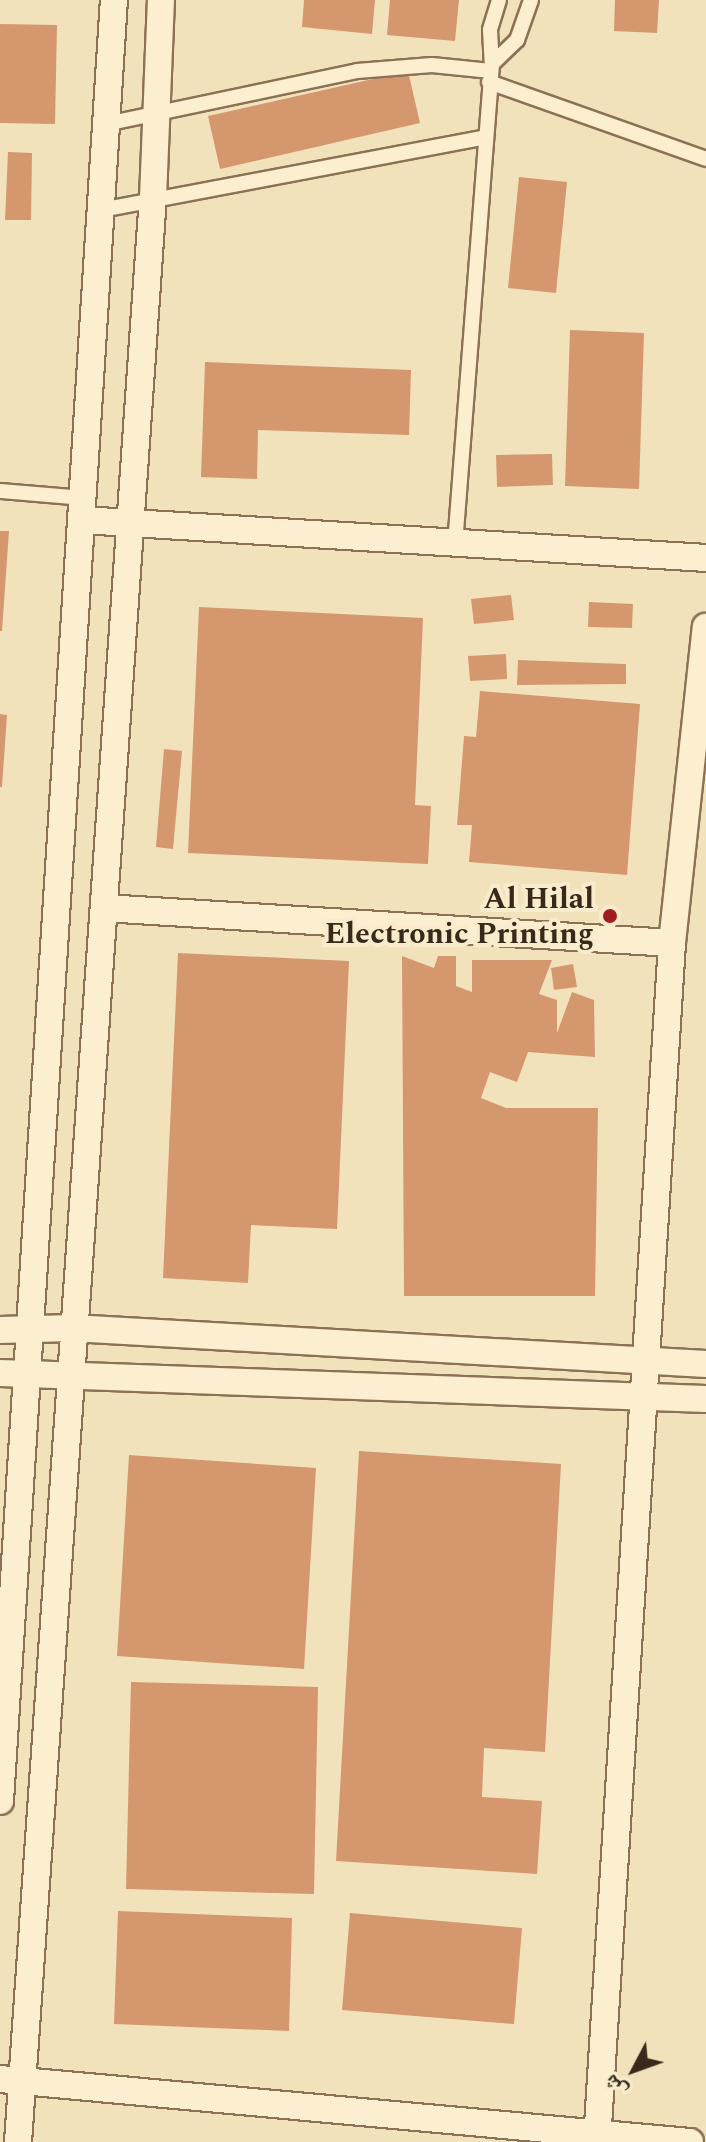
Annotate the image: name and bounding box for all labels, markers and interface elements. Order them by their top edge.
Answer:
place label: Al Hilal Electronic Printing [325,881,594,952]
marker: Al Hilal Electronic Printing [601,907,619,925]
north arrow [594,2030,674,2110]
text: ش [595,2066,636,2106]

